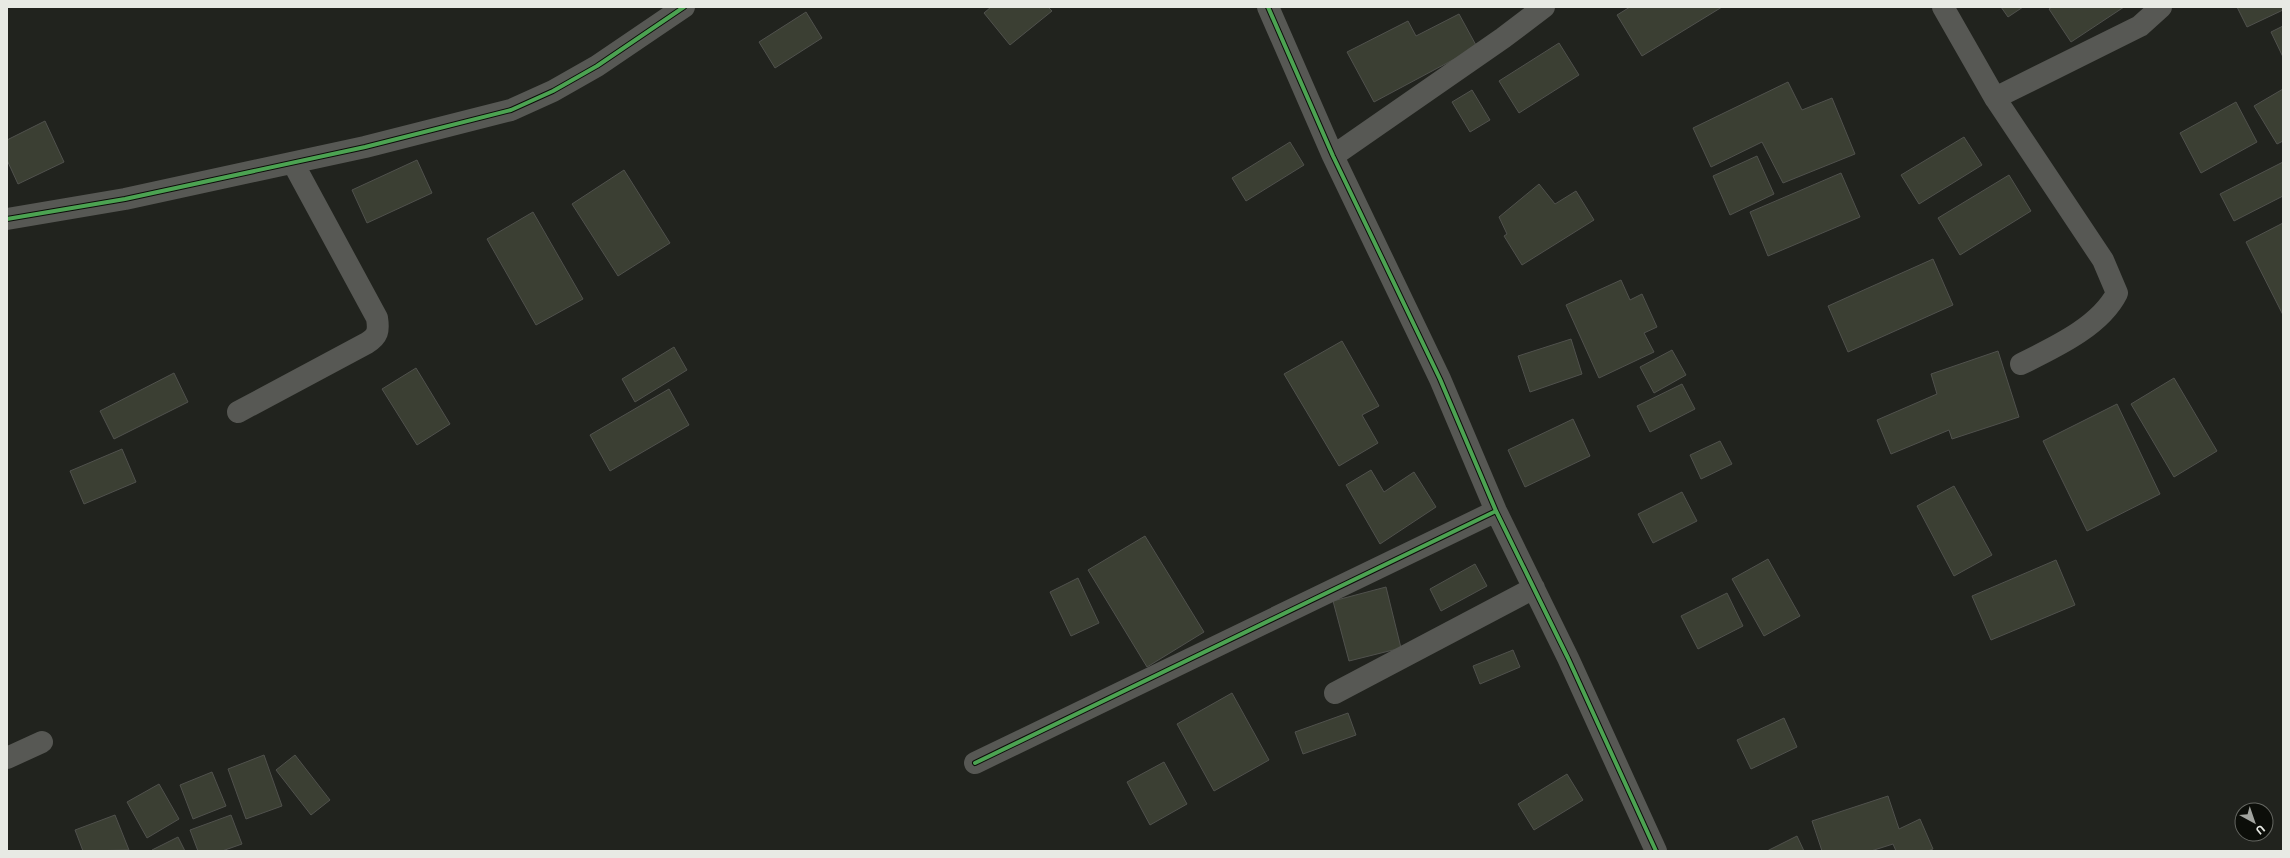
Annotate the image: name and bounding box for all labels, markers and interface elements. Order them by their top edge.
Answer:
north arrow [2234,802,2274,842]
text: U [2253,822,2269,838]

